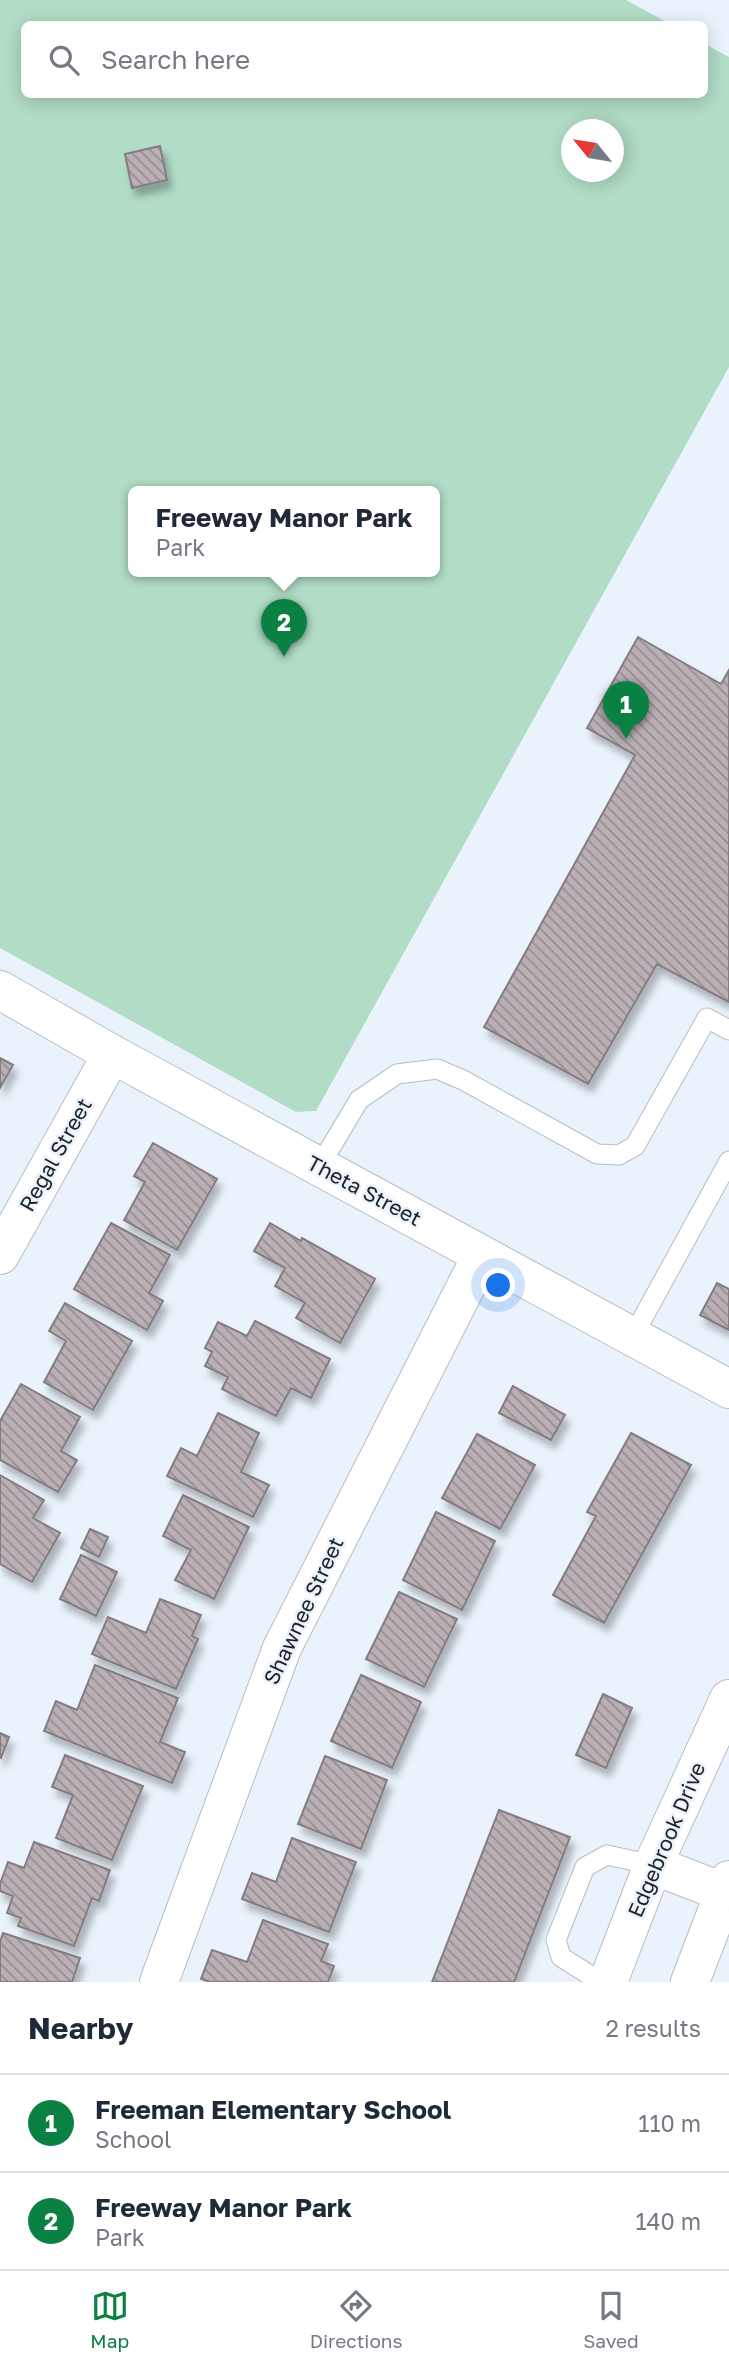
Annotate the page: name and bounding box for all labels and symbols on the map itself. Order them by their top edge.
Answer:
north arrow [561,119,624,182]
pin: 2 [261,599,307,657]
pin: 1 [603,681,649,739]
street label: Regal Street [13,1093,97,1216]
street label: Theta Street [303,1149,426,1231]
your location [481,1268,515,1302]
street label: Shawnee Street [258,1533,349,1688]
street label: Edgebrook Drive [622,1758,710,1921]

